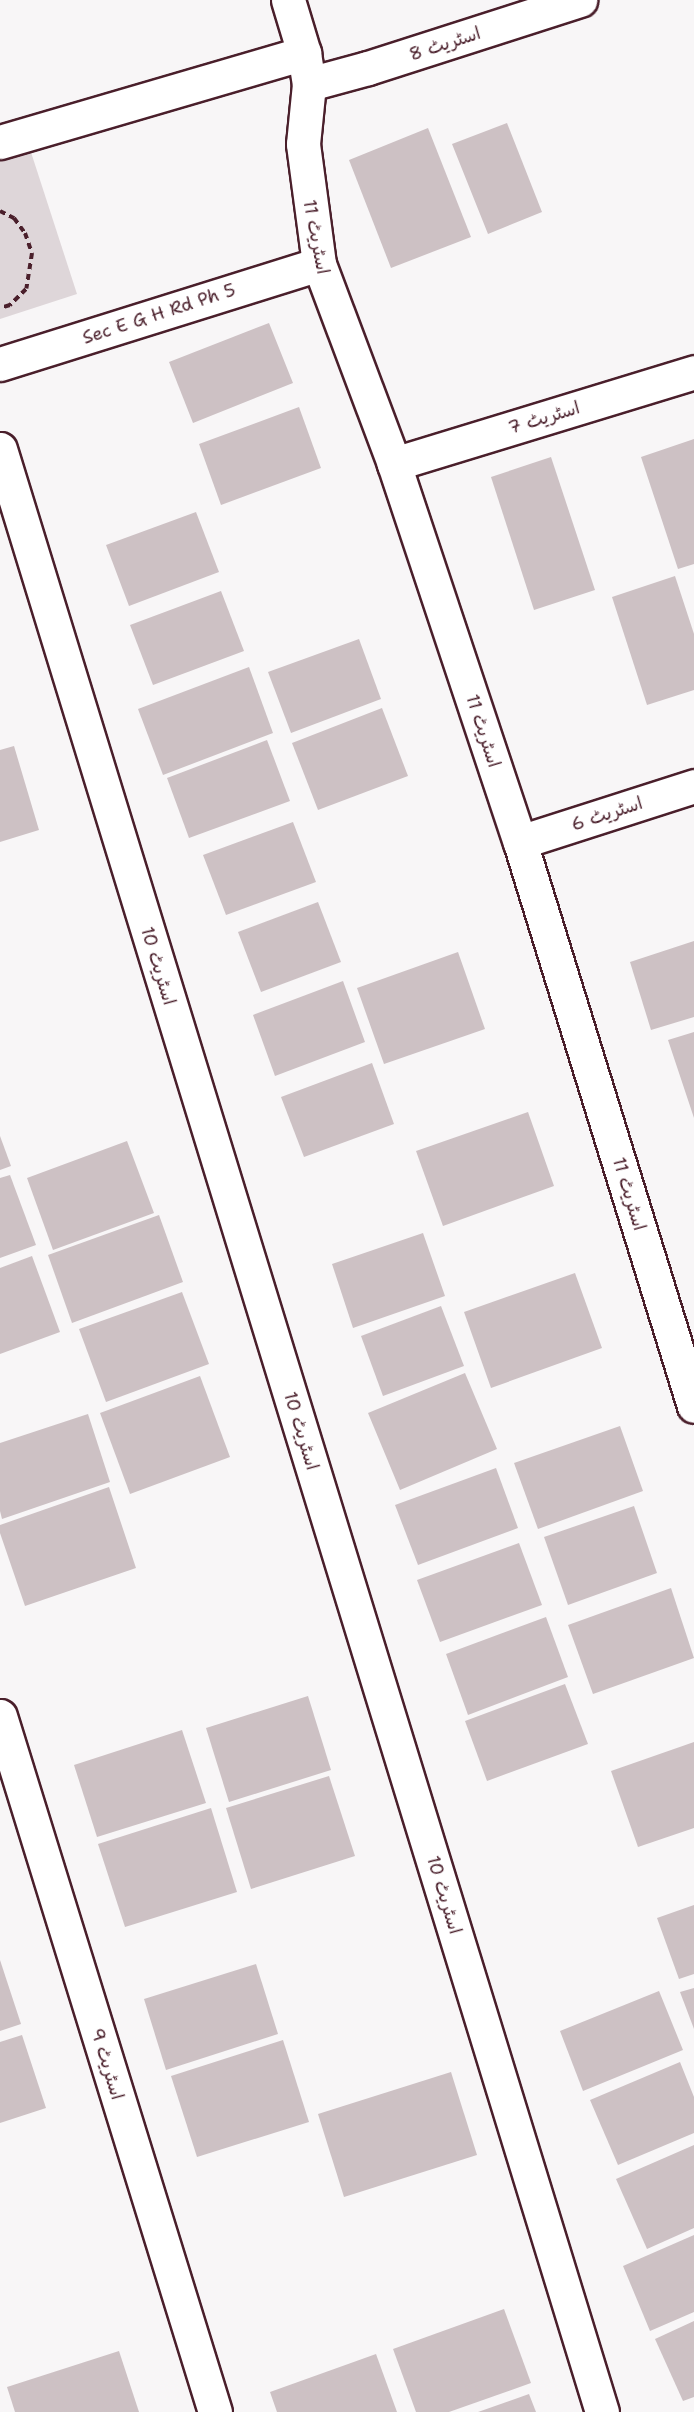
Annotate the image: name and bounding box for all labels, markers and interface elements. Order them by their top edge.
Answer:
street label: اسٹریٹ 8 [407,22,483,66]
street label: اسٹریٹ 11 [298,198,334,276]
street label: Sec E G H Rd Ph 5 [80,279,238,349]
street label: اسٹریٹ 7 [506,397,582,439]
street label: اسٹریٹ 11 [461,692,505,770]
street label: اسٹریٹ 6 [569,792,645,836]
street label: اسٹریٹ 10 [136,924,180,1008]
street label: اسٹریٹ 11 [608,1155,650,1233]
street label: اسٹریٹ 10 [279,1389,323,1473]
street label: اسٹریٹ 10 [422,1853,466,1937]
street label: اسٹریٹ 9 [86,2026,128,2102]

